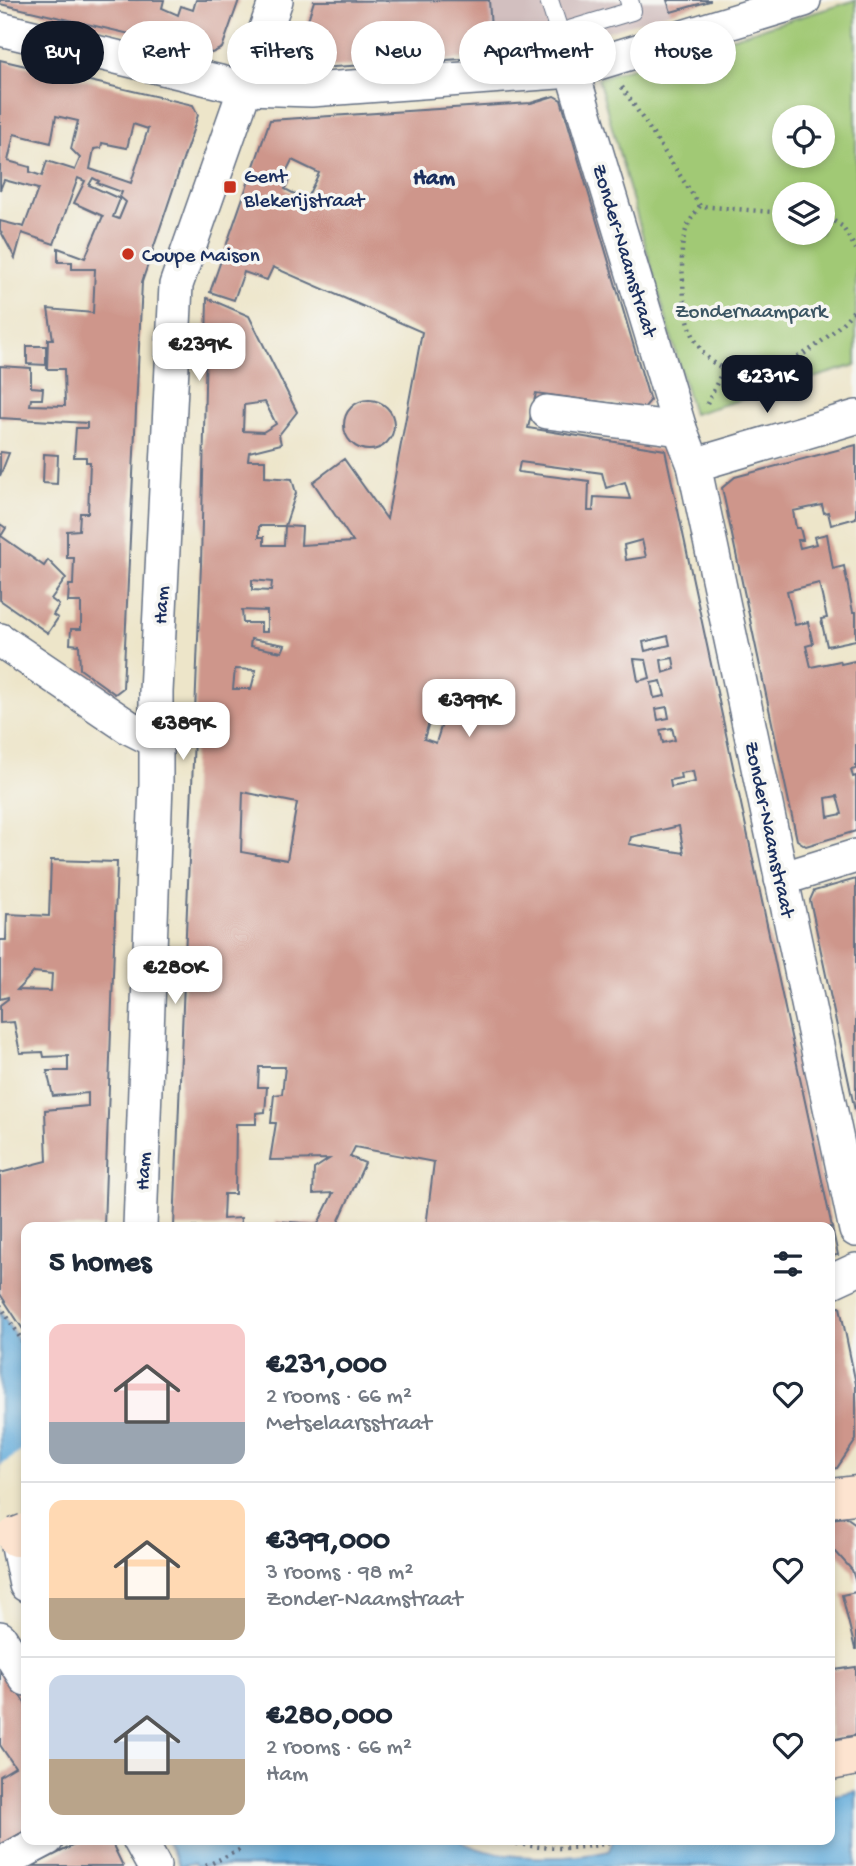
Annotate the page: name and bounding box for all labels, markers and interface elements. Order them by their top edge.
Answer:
chip: Buy [21,21,104,84]
chip: Rent [118,21,213,84]
chip: Filters [227,21,337,84]
chip: New [351,21,445,84]
chip: Apartment [459,21,616,84]
chip: House [630,21,736,84]
map controls [772,105,835,245]
button: locate [772,105,835,168]
street label: Zonder-Naamstraat [585,162,662,343]
place label: Gent Blekerijstraat [243,166,367,215]
district label: Ham [413,166,456,193]
marker: Gent Blekerijstraat [222,179,238,195]
button: layers [772,182,835,245]
place label: Coupe Maison [142,245,260,270]
marker: Coupe Maison [120,246,136,262]
park label: Zondernaampark [675,301,830,326]
pin: €239K [150,324,248,383]
text: €239K [168,332,230,359]
pin: €231K [718,356,816,415]
text: €231K [738,364,796,391]
street label: Ham [150,585,177,625]
pin: €399K [420,680,518,739]
text: €399K [438,688,500,715]
pin: €389K [134,702,232,762]
text: €389K [152,711,214,738]
street label: Zonder-Naamstraat [737,739,799,922]
pin: €280K [126,946,224,1006]
text: €280K [143,955,207,982]
street label: Ham [132,1151,159,1191]
icon: filters [769,1245,807,1283]
text: 5 homes [49,1247,151,1282]
text: €231,000 [266,1349,387,1384]
icon: home [105,1352,189,1436]
icon: heart [769,1375,807,1413]
text: 2 rooms · 66 m² [266,1384,412,1411]
text: Metselaarsstraat [266,1411,432,1438]
text: €399,000 [266,1525,390,1560]
icon: home [105,1528,189,1612]
icon: heart [769,1551,807,1589]
text: 3 rooms · 98 m² [266,1560,413,1587]
text: Zonder-Naamstraat [266,1587,462,1614]
text: €280,000 [266,1700,393,1735]
icon: home [105,1703,189,1787]
icon: heart [769,1726,807,1764]
text: 2 rooms · 66 m² [266,1735,412,1762]
text: Ham [266,1762,308,1789]

